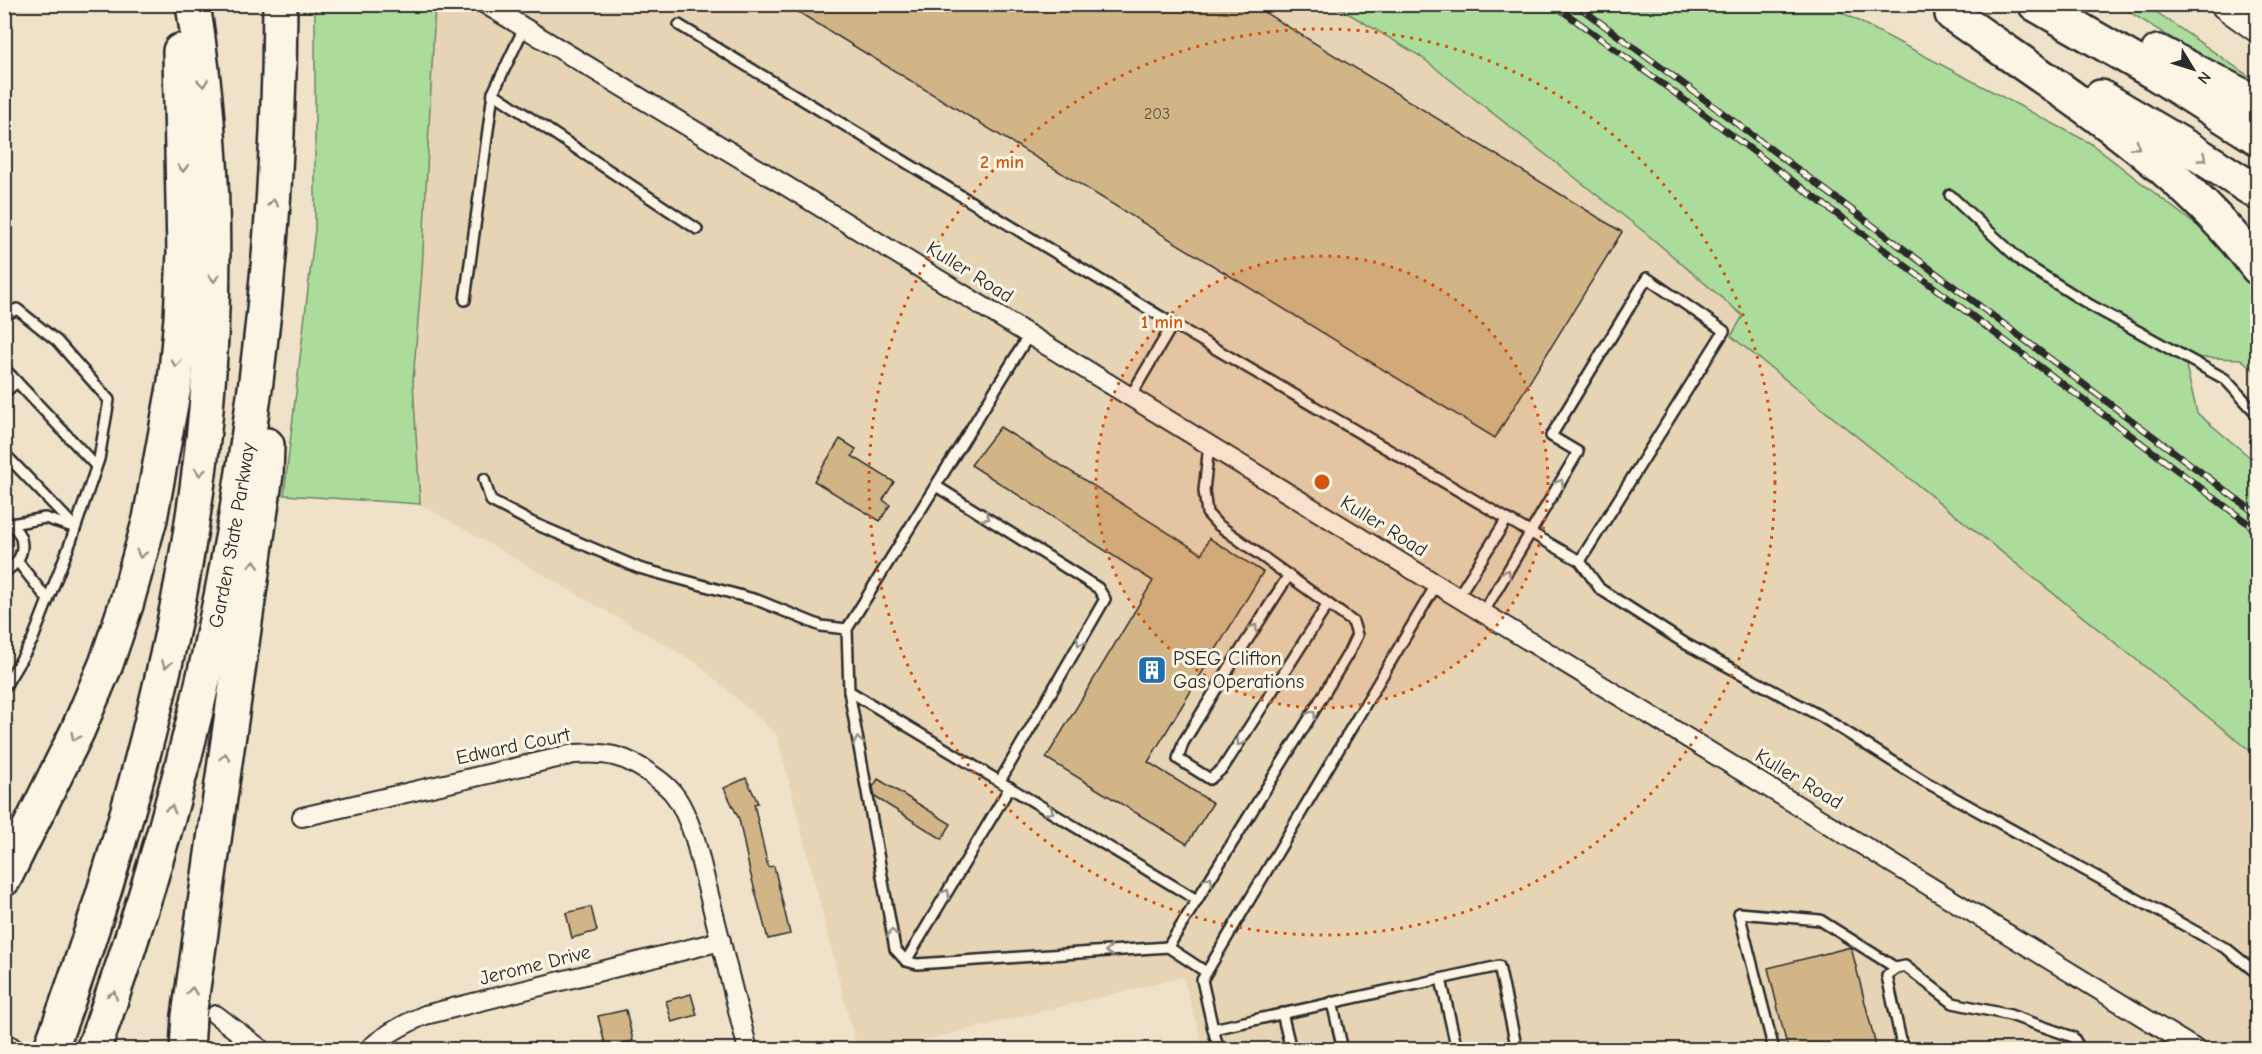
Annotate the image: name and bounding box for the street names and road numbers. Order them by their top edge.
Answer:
street label: Kuller Road [922,236,1018,308]
street label: Garden State Parkway [203,441,259,630]
street label: Kuller Road [1336,490,1432,562]
street label: Edward Court [454,722,573,769]
street label: Kuller Road [1751,744,1847,814]
street label: Jerome Drive [477,940,593,990]

